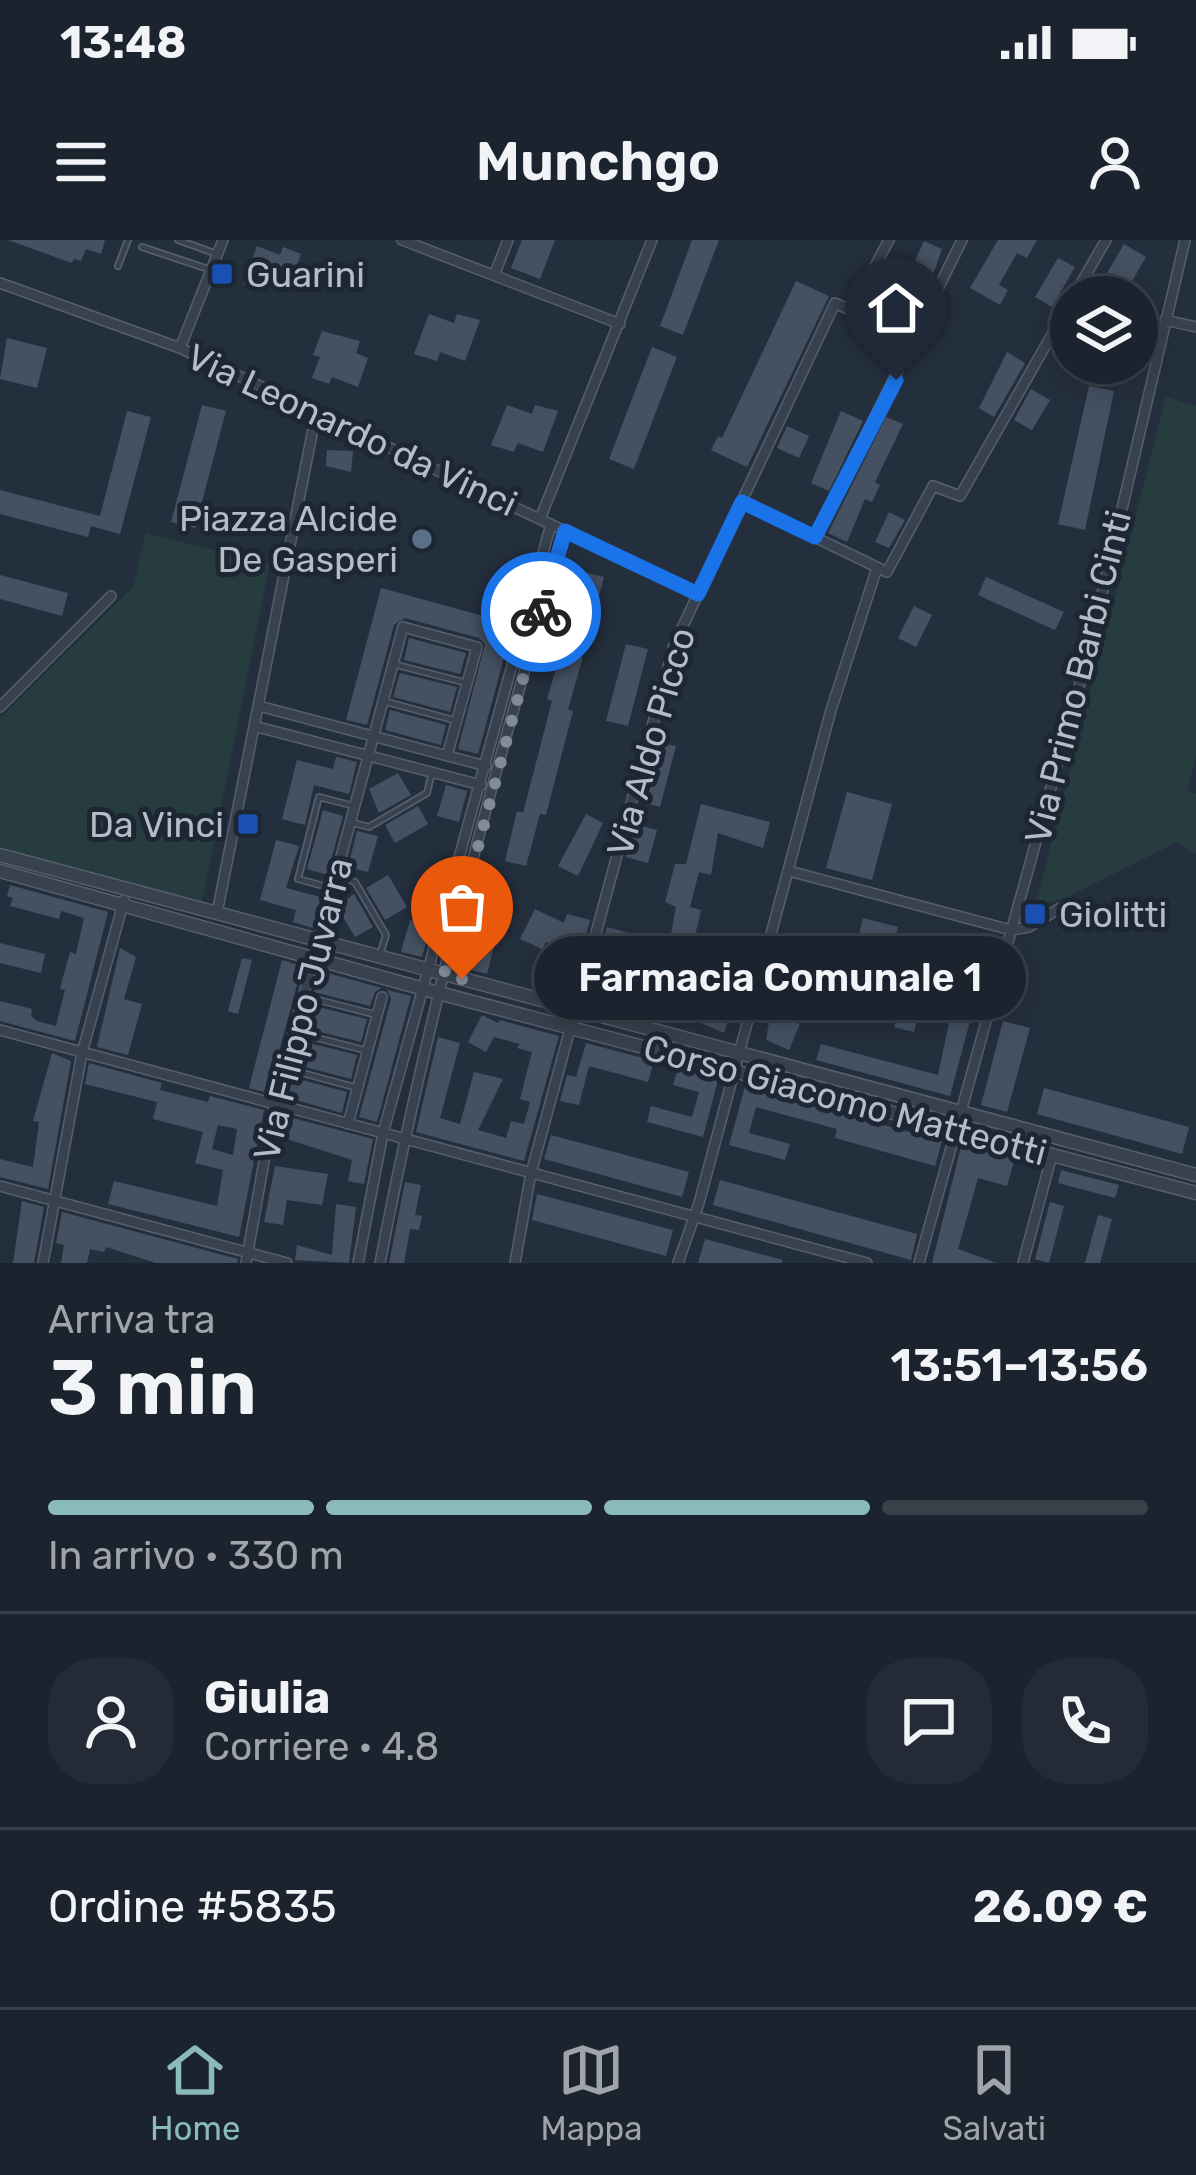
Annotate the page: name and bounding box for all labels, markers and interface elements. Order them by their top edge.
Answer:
text: 13:48 [60,16,186,69]
icon: menu [48,129,114,195]
icon: person [1082,129,1148,195]
text: Munchgo [476,130,720,194]
place label: Guarini [246,253,365,296]
pin [845,257,947,380]
marker: Guarini [209,261,235,287]
icon: home [863,275,929,341]
map controls [1050,276,1158,384]
button: layers [1050,276,1158,384]
street label: Via Leonardo da Vinci [180,335,524,525]
place label: Piazza Alcide De Gasperi [179,497,398,581]
street label: Via Primo Barbi Cinti [1016,506,1140,848]
marker: Piazza Alcide De Gasperi [409,526,435,552]
courier [481,552,601,672]
icon: bike [508,579,574,645]
street label: Via Aldo Picco [598,623,704,861]
place label: Da Vinci [89,803,224,846]
marker: Da Vinci [235,811,261,837]
street label: Via Filippo Juvarra [245,853,361,1165]
pin [411,856,513,979]
icon: bag [429,874,495,940]
place label: Giolitti [1059,893,1167,936]
marker: Giolitti [1022,901,1048,927]
callout: Farmacia Comunale 1 [534,937,1026,1021]
text: Farmacia Comunale 1 [578,955,982,1001]
street label: Corso Giacomo Matteotti [639,1025,1051,1175]
text: Arriva tra [48,1297,216,1343]
text: 13:51–13:56 [890,1339,1148,1392]
text: 3 min [48,1341,257,1434]
text: In arrivo · 330 m [48,1533,344,1579]
button: person [48,1658,174,1784]
button: chat [866,1658,992,1784]
button: phone [1022,1658,1148,1784]
text: Giulia [204,1671,330,1724]
text: Corriere · 4.8 [204,1724,439,1770]
text: Ordine #5835 [48,1880,337,1933]
text: 26.09 € [973,1880,1148,1933]
tab: Home [150,2037,240,2148]
tab: Mappa [540,2037,642,2148]
tab: Salvati [943,2037,1046,2148]

